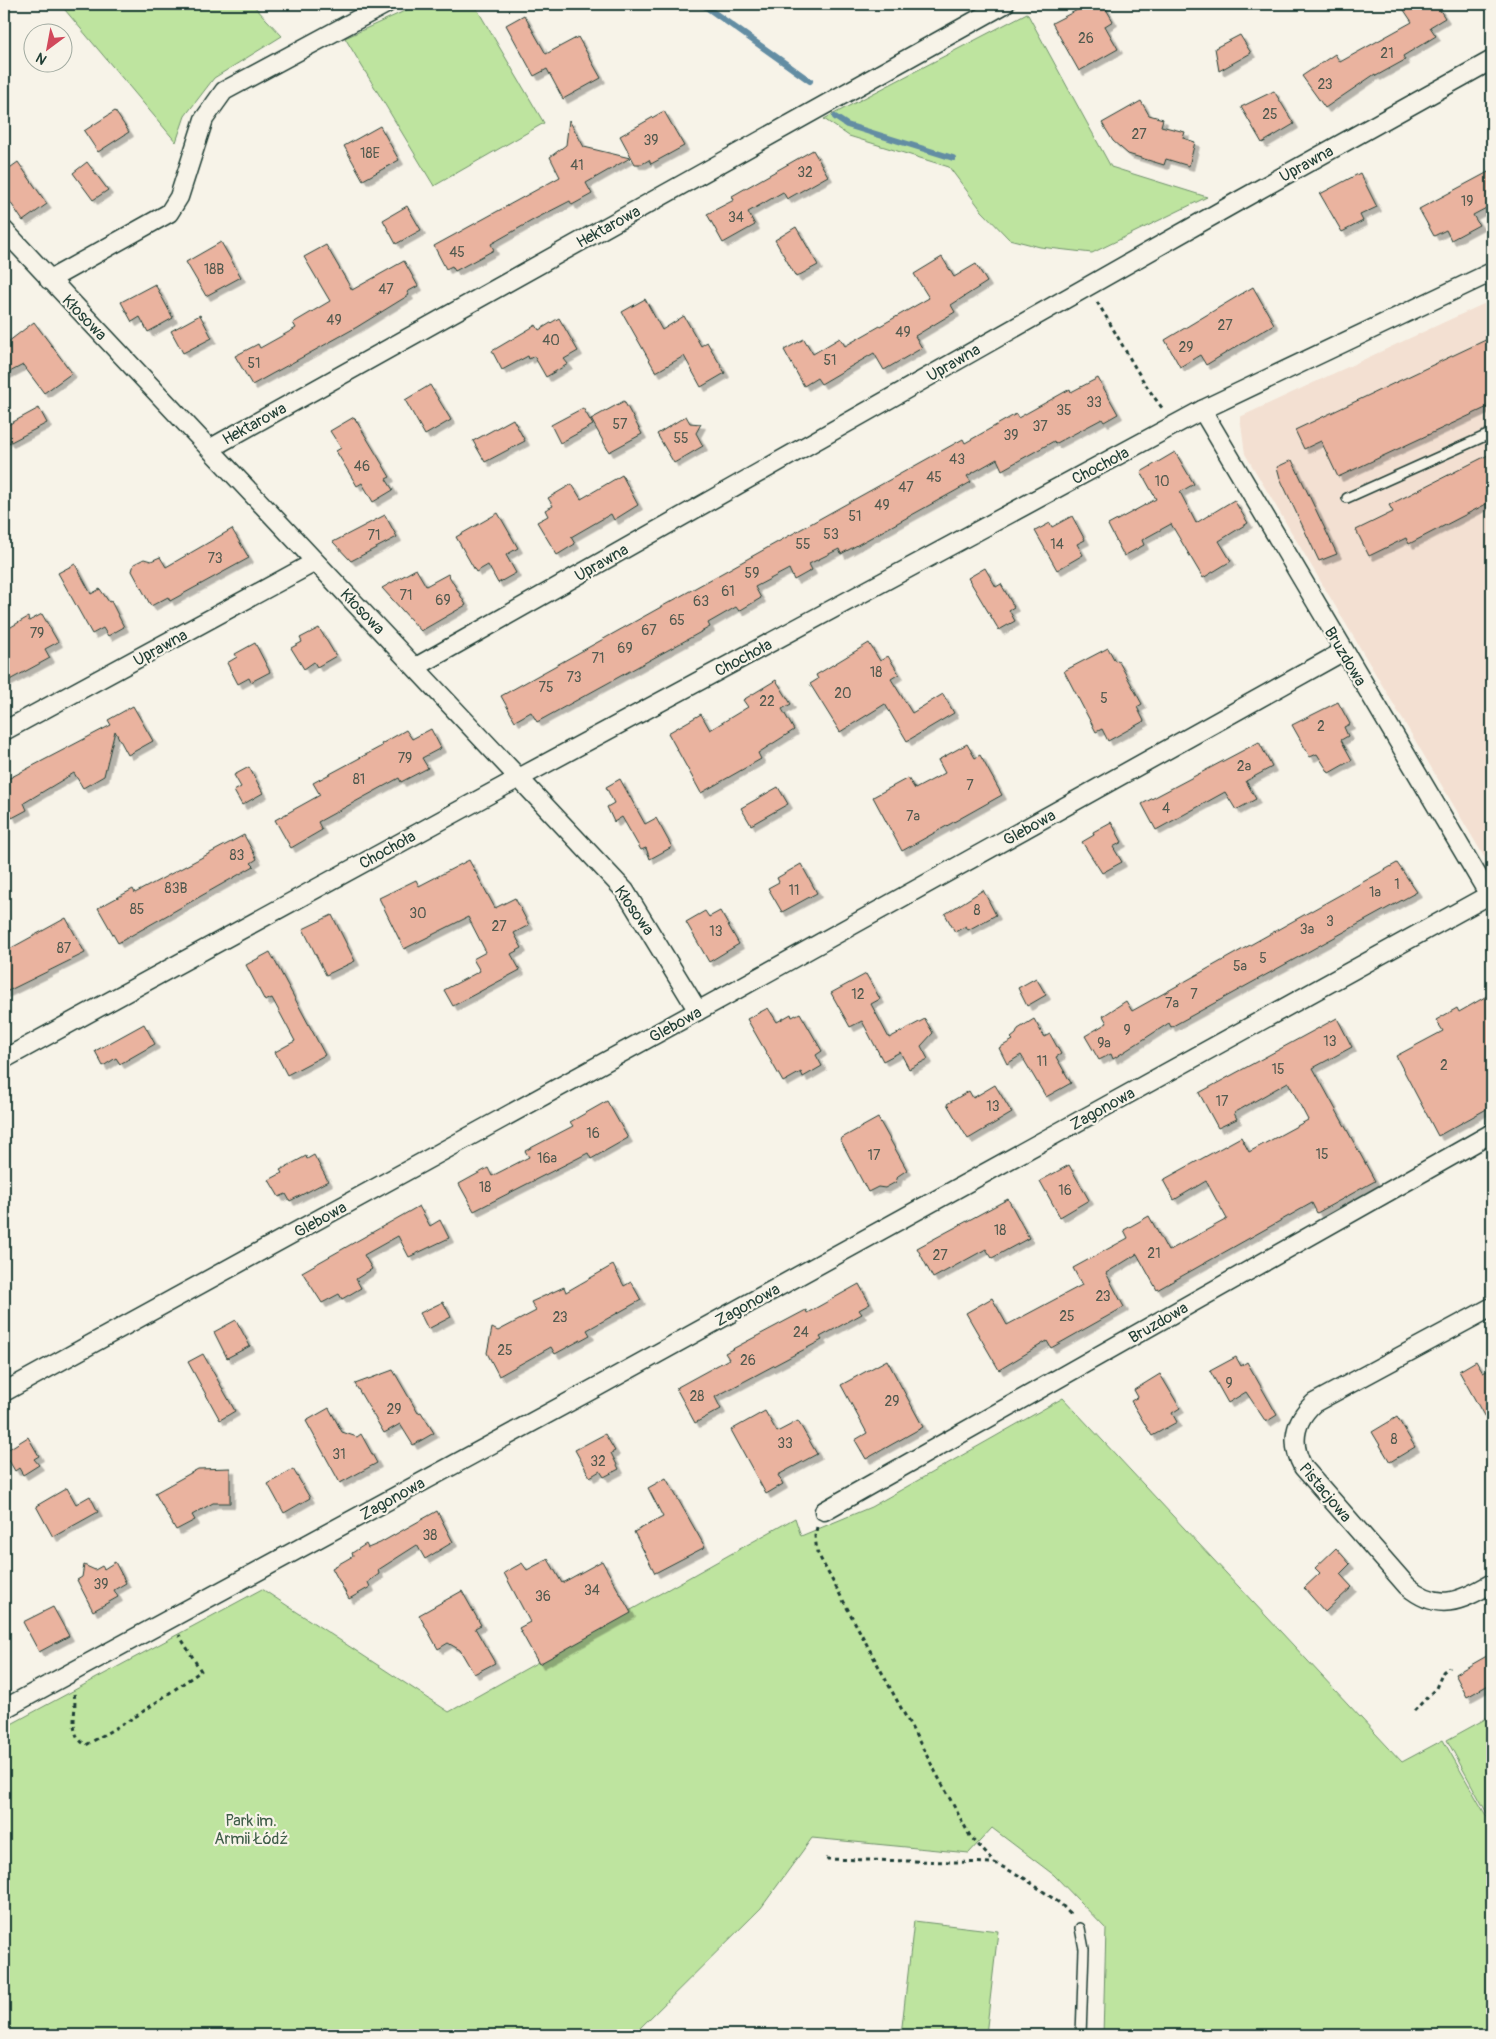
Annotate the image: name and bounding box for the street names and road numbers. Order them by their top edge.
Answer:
street label: Uprawna [1276,141,1337,187]
street label: Hektarowa [573,201,644,253]
street label: Kłosowa [58,291,111,345]
street label: Uprawna [923,340,984,386]
street label: Hektarowa [219,398,290,450]
street label: Chochoła [1069,443,1132,489]
street label: Uprawna [571,540,632,586]
street label: Kłosowa [336,585,389,639]
street label: Bruzdowa [1320,623,1371,690]
street label: Uprawna [130,625,191,671]
street label: Chochoła [712,635,775,681]
street label: Glebowa [1000,805,1059,850]
street label: Chochoła [356,826,419,874]
street label: Kłosowa [610,882,658,939]
street label: Glebowa [646,1002,705,1047]
street label: Zagonowa [1067,1083,1138,1135]
street label: Glebowa [291,1197,350,1242]
street label: Zagonowa [712,1279,783,1331]
street label: Bruzdowa [1125,1298,1192,1348]
street label: Pistacjowa [1295,1459,1356,1526]
street label: Zagonowa [357,1473,428,1525]

